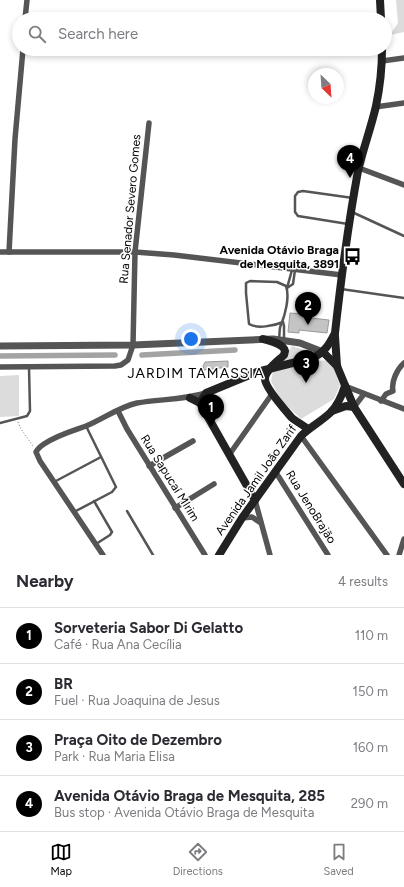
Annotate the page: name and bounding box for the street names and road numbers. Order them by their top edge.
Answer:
street label: Rua Senador Severo Gomes [116,133,144,284]
street label: Avenida Jamil João Zarif [213,422,300,538]
street label: Rua Sapucaí MIrim [138,432,202,524]
street label: Rua JenoBrajão [283,468,339,546]

